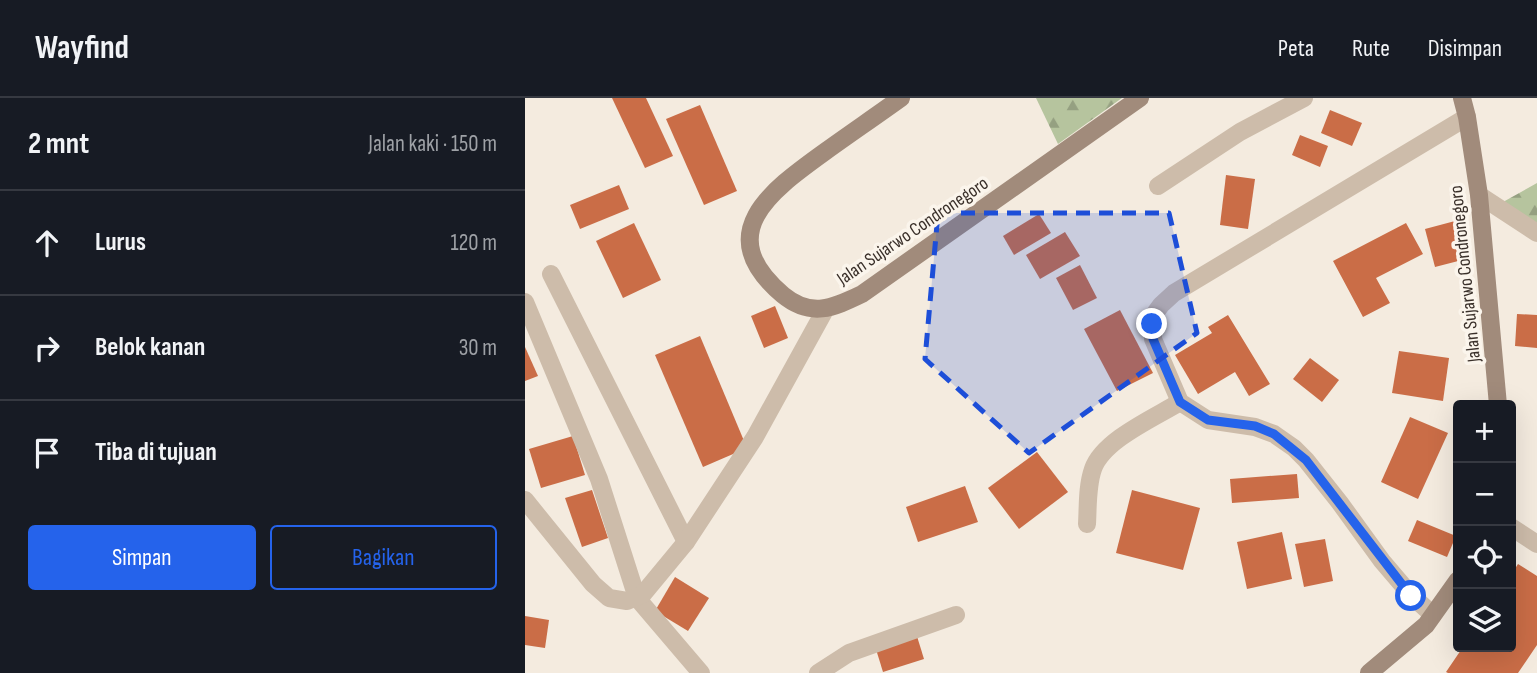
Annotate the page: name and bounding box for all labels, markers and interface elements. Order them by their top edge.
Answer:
text: Wayfind [35,28,129,68]
text: Peta [1278,34,1314,63]
text: Rute [1352,34,1390,63]
text: Disimpan [1428,34,1502,63]
text: 2 mnt [28,126,89,162]
text: Jalan kaki · 150 m [368,130,497,158]
street label: Jalan Sujarwo Condronegoro [832,172,993,291]
street label: Jalan Sujarwo Condronegoro [1445,184,1486,364]
icon: ahead [28,224,66,262]
text: Lurus [95,227,146,258]
text: 120 m [451,229,497,257]
route end [1136,308,1167,339]
icon: right [28,329,66,367]
text: Belok kanan [95,332,205,363]
text: 30 m [459,334,497,362]
map controls [1453,400,1516,652]
button: + [1453,400,1516,463]
icon: arrive [28,434,66,472]
text: Tiba di tujuan [95,437,217,468]
button: − [1453,463,1516,526]
button: Simpan [28,525,256,590]
button: Bagikan [270,525,497,590]
button: locate [1453,526,1516,589]
route start [1395,580,1426,611]
button: layers [1453,589,1516,652]

